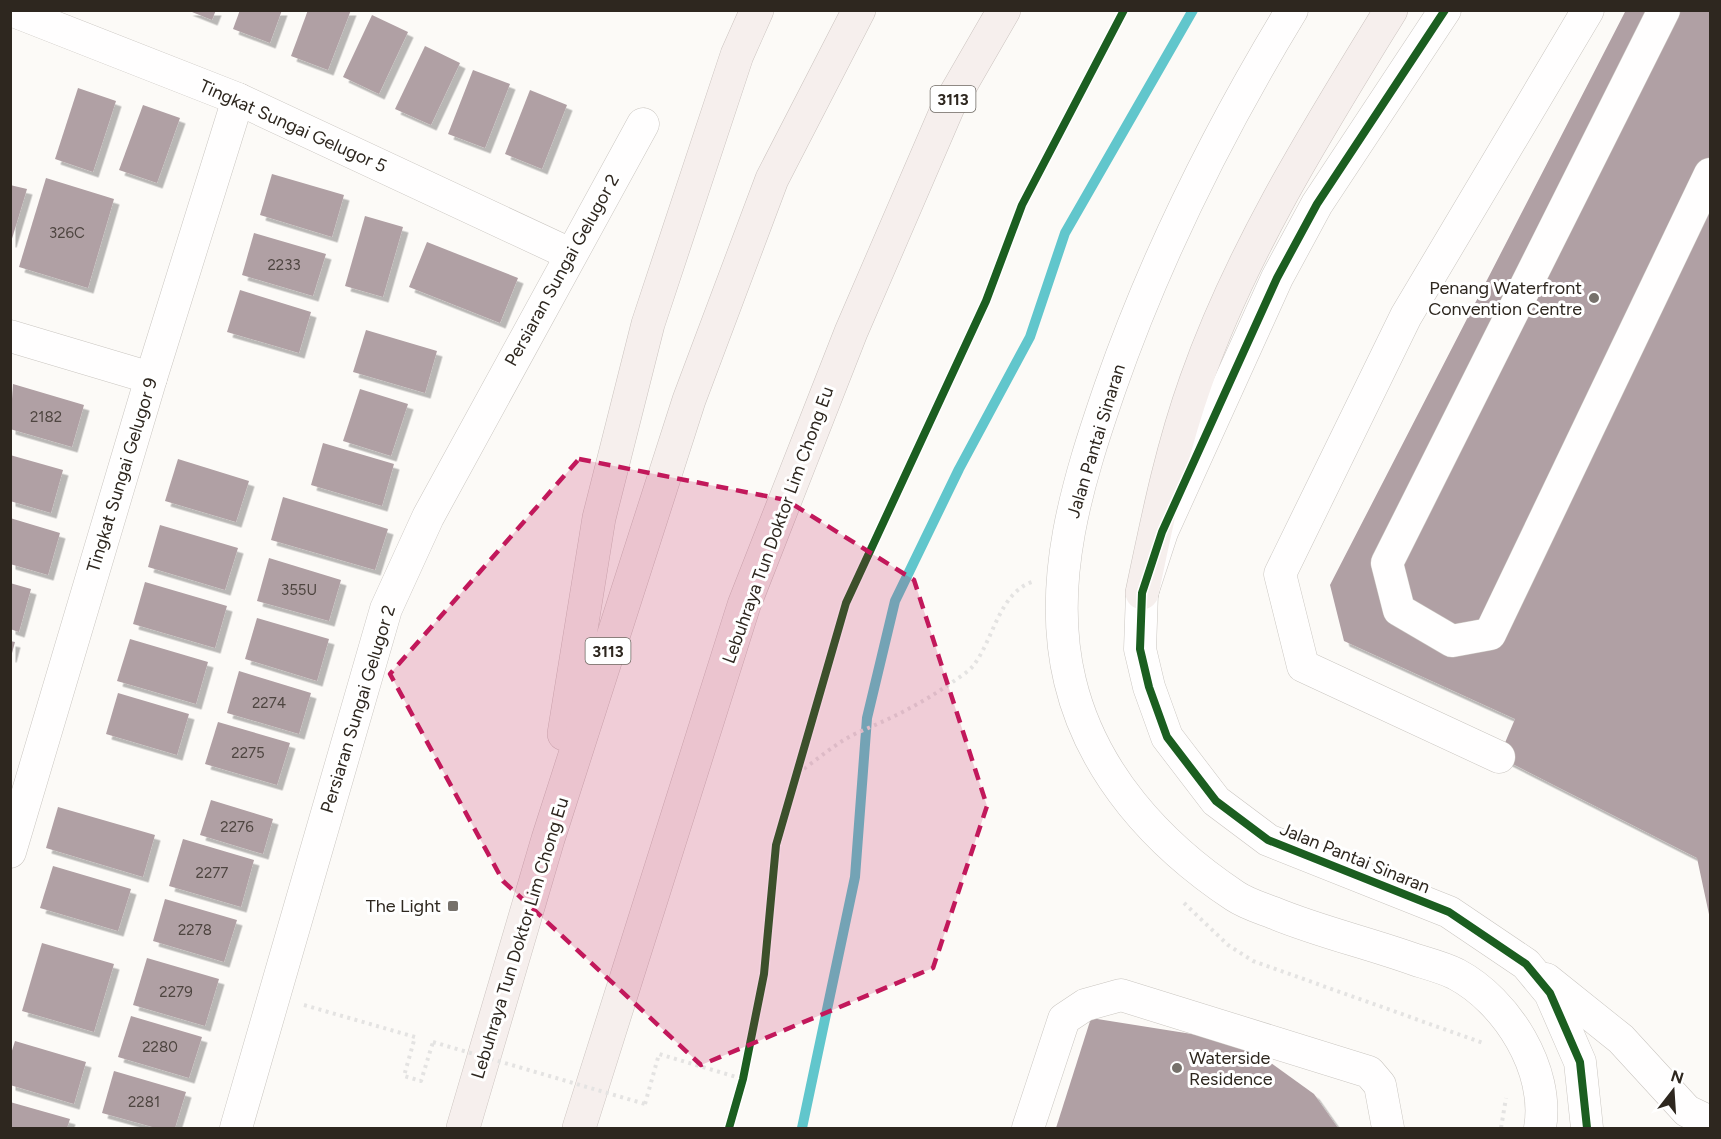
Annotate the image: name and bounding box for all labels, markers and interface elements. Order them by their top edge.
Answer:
street label: Tingkat Sungai Gelugor 5 [196,75,390,177]
road number: 3113 [930,86,976,112]
street label: Persiaran Sungai Gelugor 2 [500,170,624,370]
house number: 326C [49,224,85,242]
house number: 2233 [267,256,301,274]
place label: Penang Waterfront Convention Centre [1428,277,1582,320]
marker: Penang Waterfront Convention Centre [1587,291,1601,305]
street label: Jalan Pantai Sinaran [1062,361,1130,521]
street label: Tingkat Sungai Gelugor 9 [82,375,162,575]
street label: Lebuhraya Tun Doktor Lim Chong Eu [718,383,838,667]
house number: 2182 [30,408,62,426]
house number: 355U [281,581,317,599]
street label: Persiaran Sungai Gelugor 2 [316,602,400,816]
road number: 3113 [586,638,630,664]
house number: 2274 [252,694,286,712]
house number: 2275 [231,744,265,762]
street label: Lebuhraya Tun Doktor Lim Chong Eu [467,795,573,1081]
house number: 2276 [220,818,254,836]
street label: Jalan Pantai Sinaran [1277,818,1433,898]
house number: 2277 [196,864,228,882]
place label: The Light [366,895,441,917]
marker: The Light [446,899,460,913]
house number: 2278 [178,921,212,939]
house number: 2279 [159,983,193,1001]
house number: 2280 [142,1038,178,1056]
place label: Waterside Residence [1189,1047,1273,1090]
marker: Waterside Residence [1170,1061,1184,1075]
north arrow [1643,1061,1703,1121]
text: N [1669,1066,1686,1088]
house number: 2281 [128,1093,160,1111]

